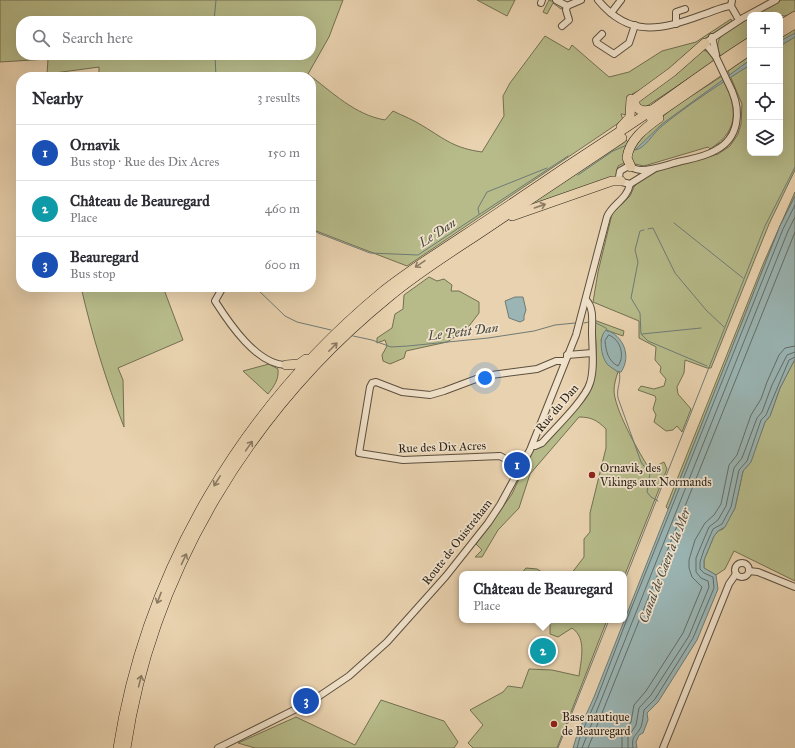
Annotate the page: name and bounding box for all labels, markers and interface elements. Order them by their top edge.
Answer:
map controls [747,12,783,156]
button: + [747,12,783,48]
search box [16,16,316,60]
icon: search [30,27,52,49]
text: Search here [62,29,133,47]
button: − [747,48,783,84]
button: locate [747,84,783,120]
text: Nearby [32,88,83,109]
text: 3 results [257,90,300,106]
button: layers [747,120,783,156]
text: Ornavik [70,136,120,154]
text: 1 [42,145,48,161]
text: 150 m [268,145,300,161]
text: Bus stop · Rue des Dix Acres [70,154,219,170]
text: Château de Beauregard [70,192,210,210]
text: 2 [42,201,48,217]
text: 460 m [265,201,300,217]
one-way arrow [533,202,546,209]
text: Place [70,210,97,226]
water label: Le Dan [415,215,459,251]
text: Beauregard [70,248,139,266]
text: 3 [42,257,48,273]
text: 600 m [264,257,300,273]
one-way arrow [414,260,425,269]
text: Bus stop [70,266,116,282]
water label: Le Petit Dan [426,320,499,344]
one-way arrow [328,342,338,352]
your location [475,368,495,388]
street label: Rue du Dan [533,381,581,435]
street label: Rue des Dix Acres [398,438,486,456]
one-way arrow [245,441,253,452]
pin: 1 [504,450,530,480]
place label: Ornavik, des Vikings aux Normands [599,461,712,490]
marker: Ornavik, des Vikings aux Normands [587,470,597,480]
one-way arrow [213,476,221,487]
street label: Route de Ouistreham [419,496,495,588]
water label: Canal de Caen à la Mer [636,505,694,625]
one-way arrow [181,553,188,565]
popup [459,571,627,623]
text: Château de Beauregard [473,580,613,598]
one-way arrow [155,591,163,603]
text: Place [473,598,501,614]
pin: 2 [530,636,556,666]
one-way arrow [137,675,144,688]
pin: 3 [293,686,319,716]
place label: Base nautique de Beauregard [562,710,631,739]
marker: Base nautique de Beauregard [549,719,559,729]

